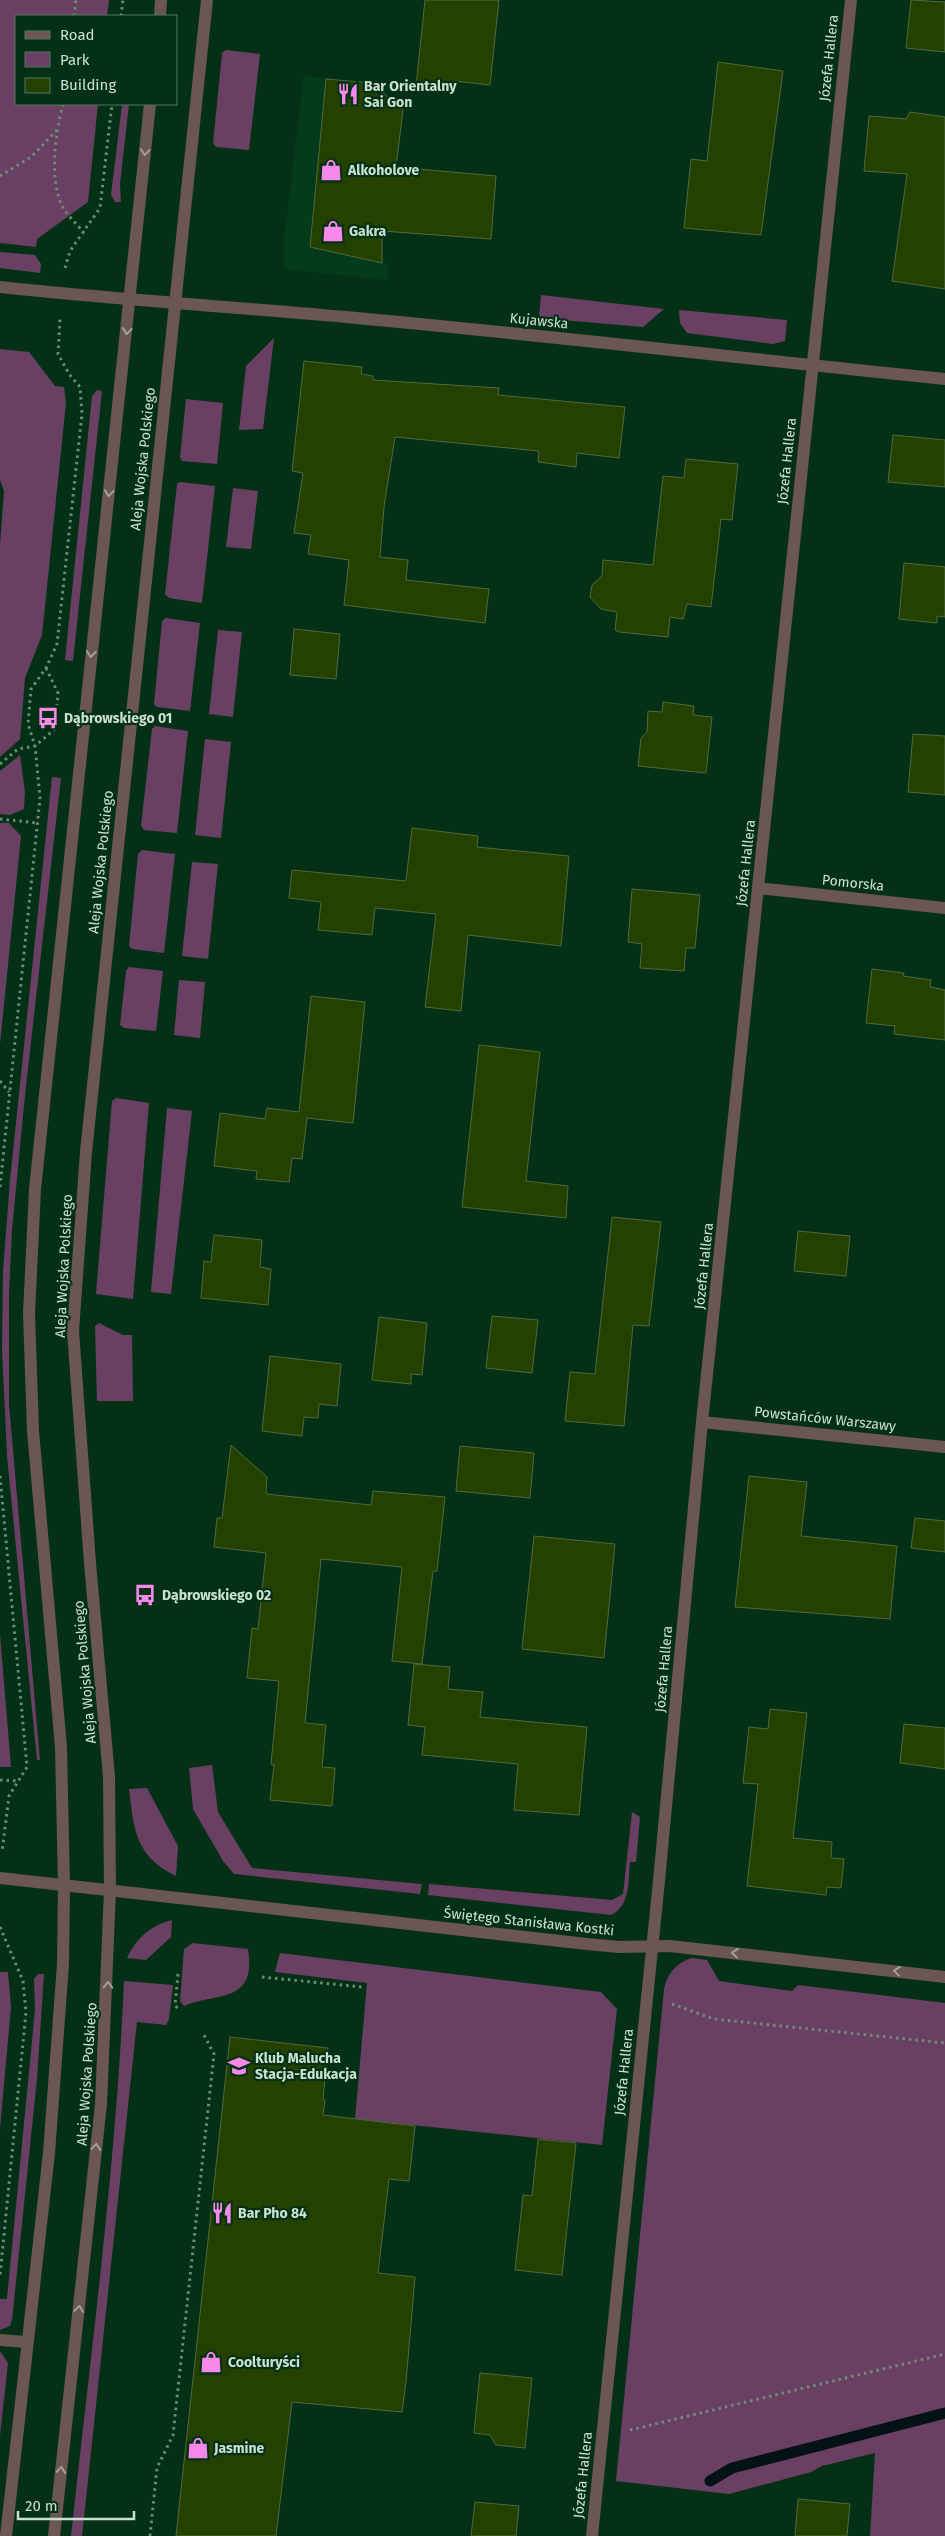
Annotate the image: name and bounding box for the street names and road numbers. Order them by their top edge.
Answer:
street label: Józefa Hallera [816,14,842,102]
street label: Kujawska [509,309,569,333]
street label: Aleja Wojska Polskiego [127,387,159,531]
street label: Józefa Hallera [774,417,800,505]
street label: Aleja Wojska Polskiego [85,790,117,934]
street label: Józefa Hallera [733,819,759,907]
street label: Pomorska [821,871,885,895]
street label: Aleja Wojska Polskiego [52,1194,76,1338]
street label: Józefa Hallera [691,1222,717,1310]
street label: Powstańców Warszawy [753,1403,897,1435]
street label: Aleja Wojska Polskiego [70,1600,100,1744]
street label: Józefa Hallera [652,1625,676,1713]
street label: Świętego Stanisława Kostki [443,1904,615,1939]
street label: Aleja Wojska Polskiego [74,2002,100,2146]
street label: Józefa Hallera [611,2028,637,2116]
street label: Józefa Hallera [570,2431,596,2519]

